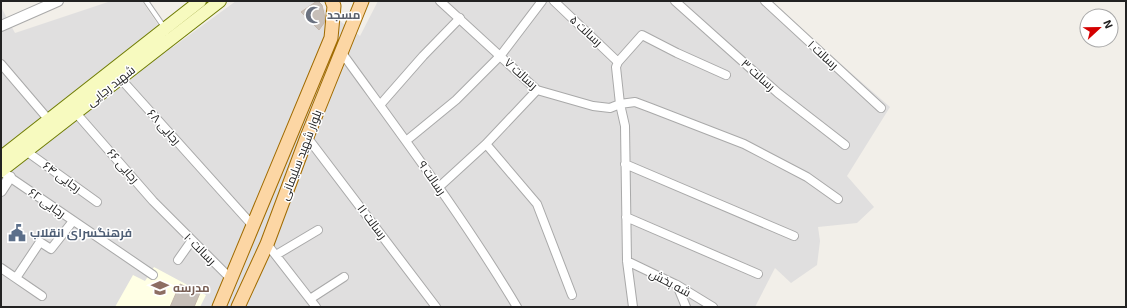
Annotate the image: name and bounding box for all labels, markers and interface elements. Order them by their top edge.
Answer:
mosque icon: مسجد [304,5,324,25]
place label: مسجد [327,7,360,22]
north arrow [1079,8,1119,48]
street label: رسالت ۵ [567,12,606,49]
text: N [1101,18,1116,30]
street label: رسالت ۱ [805,37,842,72]
street label: رسالت ۷ [501,55,541,93]
street label: رسالت ۳ [738,55,778,94]
street label: شهید رجایی [83,62,138,109]
street label: رجایی ۶۸ [144,106,184,148]
street label: بلوار شهید سلیمانی [276,107,325,202]
street label: رجایی ۶۶ [104,145,143,186]
street label: رجایی ۶۴ [40,158,84,195]
street label: رسالت ۹ [415,158,450,198]
street label: رجایی ۶۲ [26,184,69,221]
street label: رسالت ۱۱ [354,201,390,242]
public building icon: فرهنگسرای انقلاب [7,223,27,243]
place label: فرهنگسرای انقلاب [30,225,132,241]
street label: رسالت ۱۰ [181,230,219,268]
street label: شه بخش [647,265,694,300]
school or university icon: مدرسه [150,278,170,298]
place label: مدرسه [173,280,210,296]

